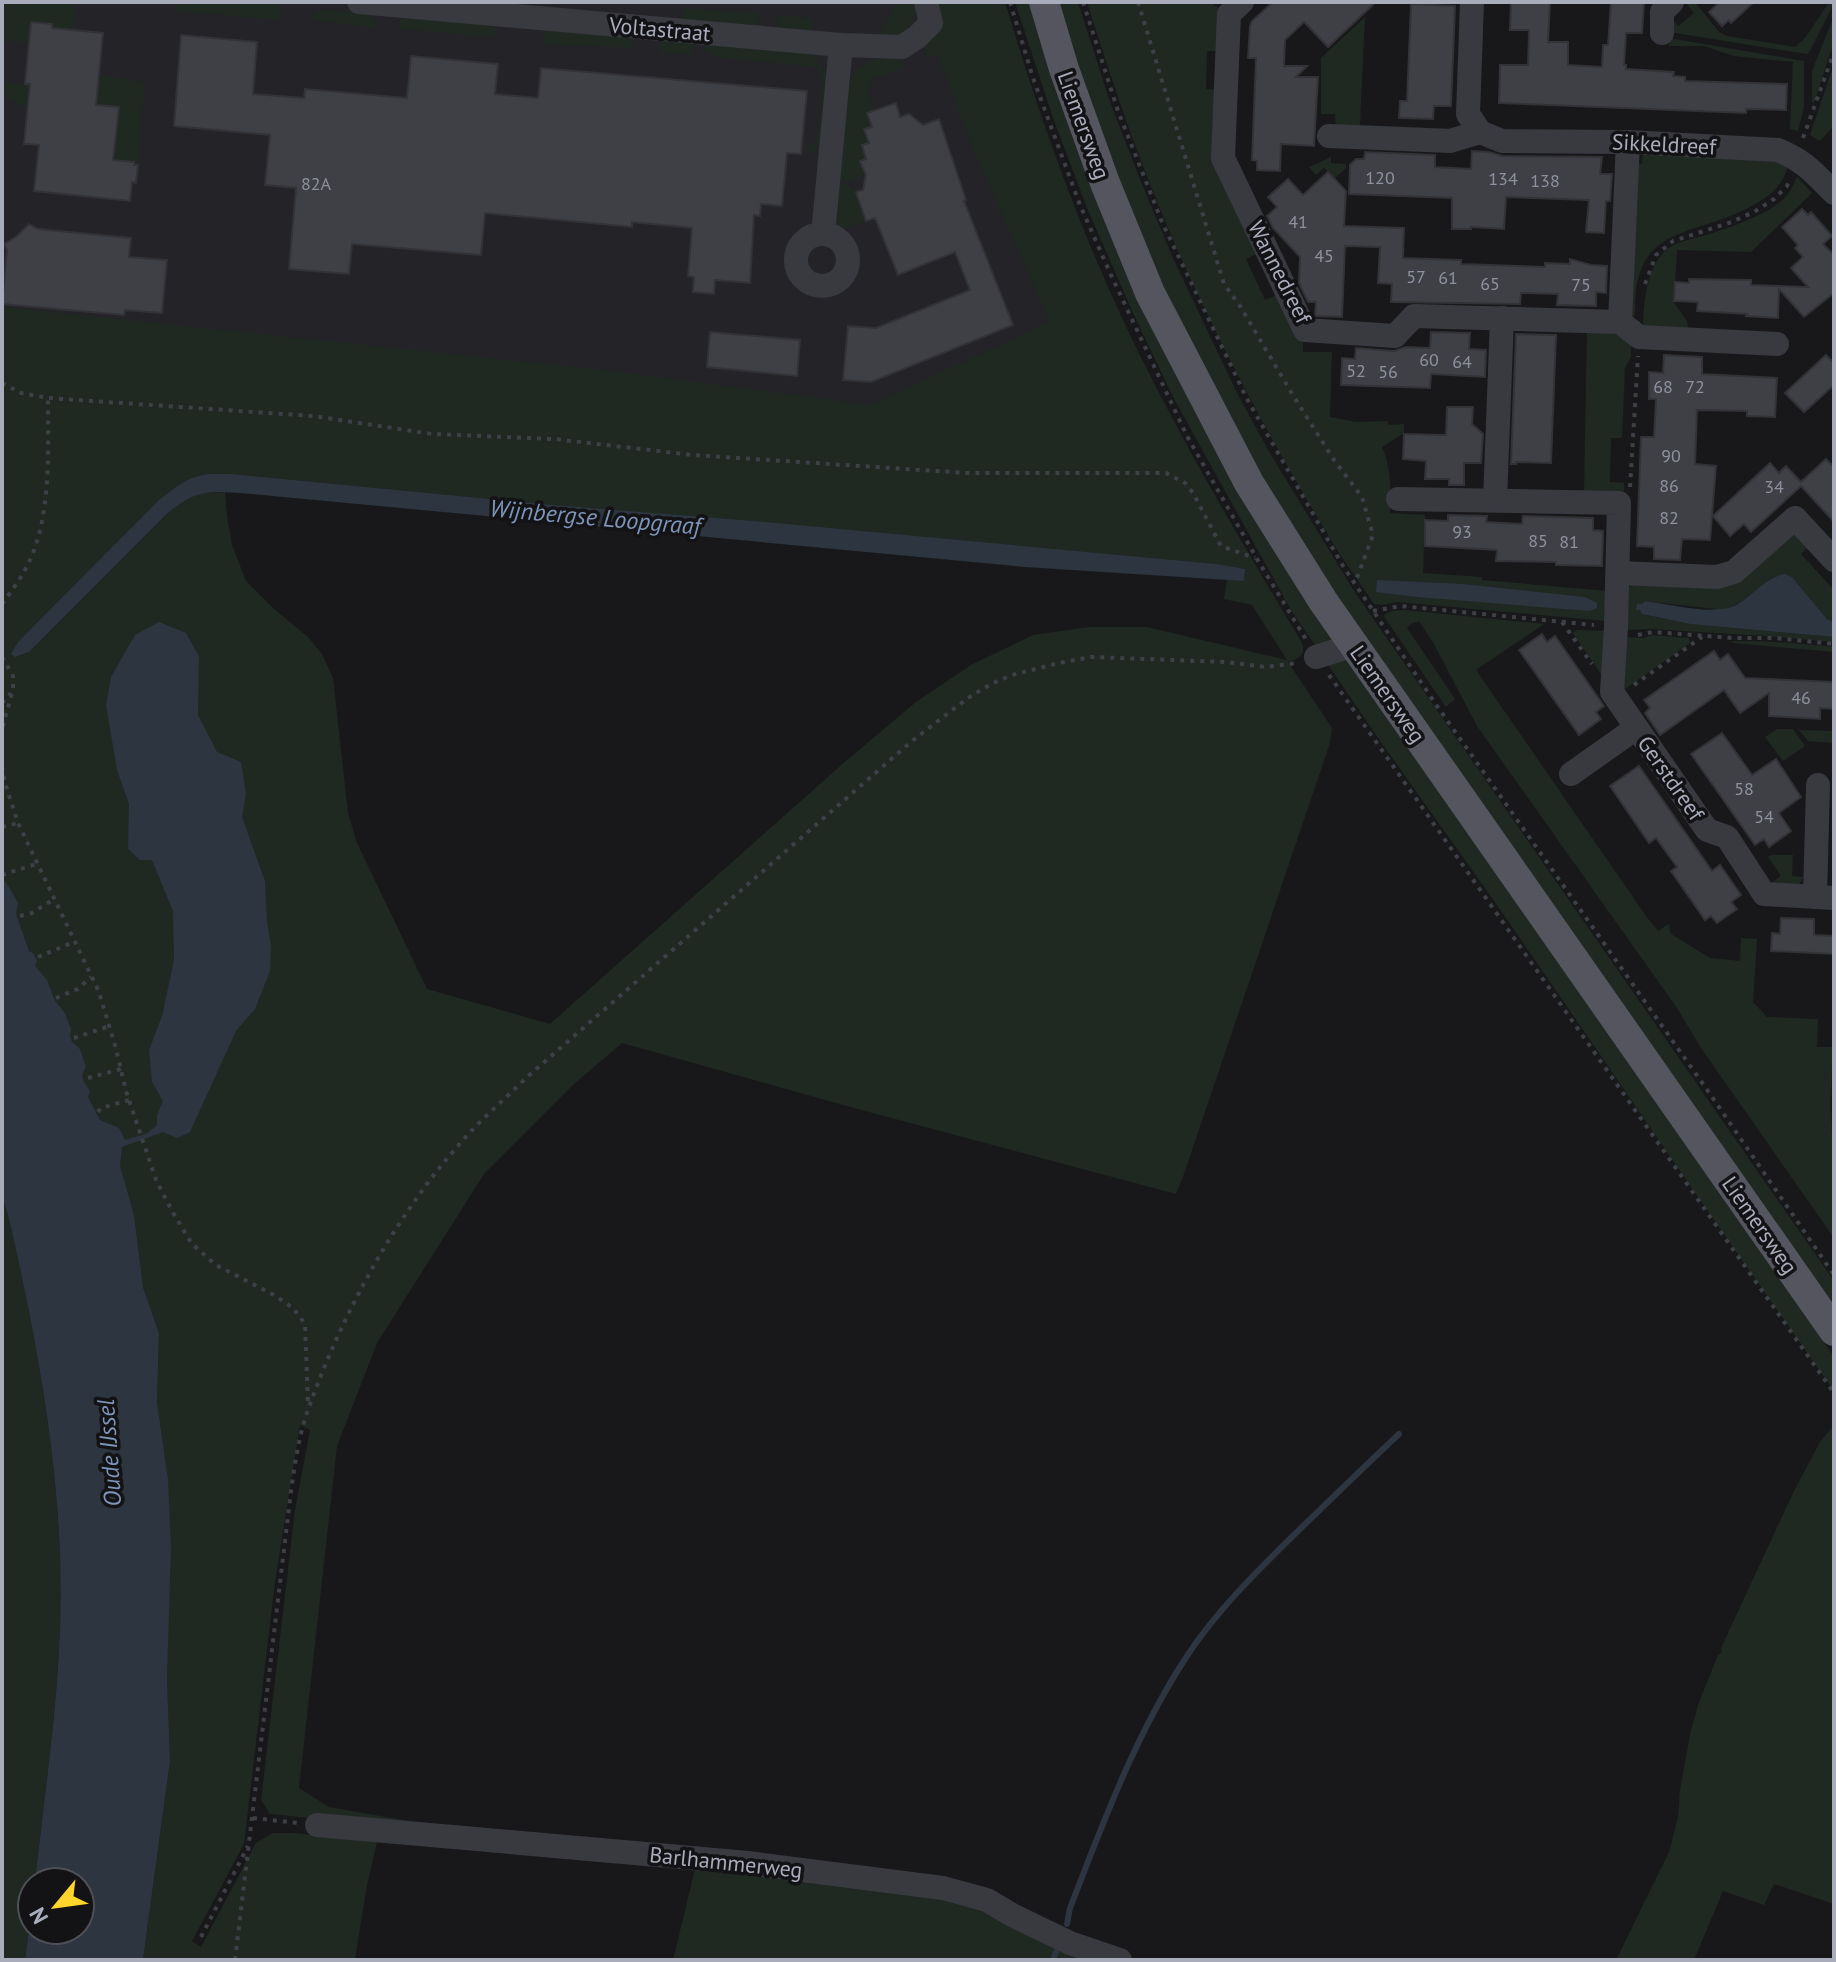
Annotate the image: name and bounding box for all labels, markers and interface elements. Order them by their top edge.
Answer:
street label: Voltastraat [607,11,712,47]
street label: Liemersweg [1052,67,1116,183]
street label: Sikkeldreef [1611,127,1718,161]
house number: 120 [1365,166,1395,189]
house number: 134 [1488,167,1518,190]
house number: 138 [1530,169,1560,192]
house number: 82A [301,172,332,195]
house number: 41 [1288,210,1308,233]
street label: Wannedreef [1242,216,1318,329]
house number: 45 [1314,244,1334,267]
house number: 57 [1406,265,1426,288]
house number: 61 [1438,266,1458,289]
house number: 65 [1480,272,1500,295]
house number: 75 [1571,273,1591,296]
house number: 60 [1419,348,1439,371]
house number: 64 [1452,350,1472,373]
house number: 52 [1346,359,1366,382]
house number: 56 [1378,360,1398,383]
house number: 68 [1653,375,1673,398]
house number: 72 [1685,375,1705,398]
house number: 90 [1661,444,1681,467]
house number: 86 [1659,474,1679,497]
house number: 34 [1764,475,1784,498]
water label: Wijnbergse Loopgraaf [488,492,706,542]
house number: 82 [1659,506,1679,529]
house number: 93 [1452,520,1472,543]
house number: 85 [1528,529,1548,552]
house number: 81 [1559,530,1579,553]
street label: Liemersweg [1344,640,1432,748]
house number: 46 [1791,686,1811,709]
street label: Gerstdreef [1632,730,1711,827]
house number: 58 [1734,777,1754,800]
house number: 54 [1754,805,1774,828]
street label: Liemersweg [1716,1171,1804,1279]
water label: Oude IJssel [90,1398,128,1508]
street label: Barlhammerweg [648,1840,804,1884]
north arrow [16,1866,96,1946]
text: N [23,1903,54,1929]

